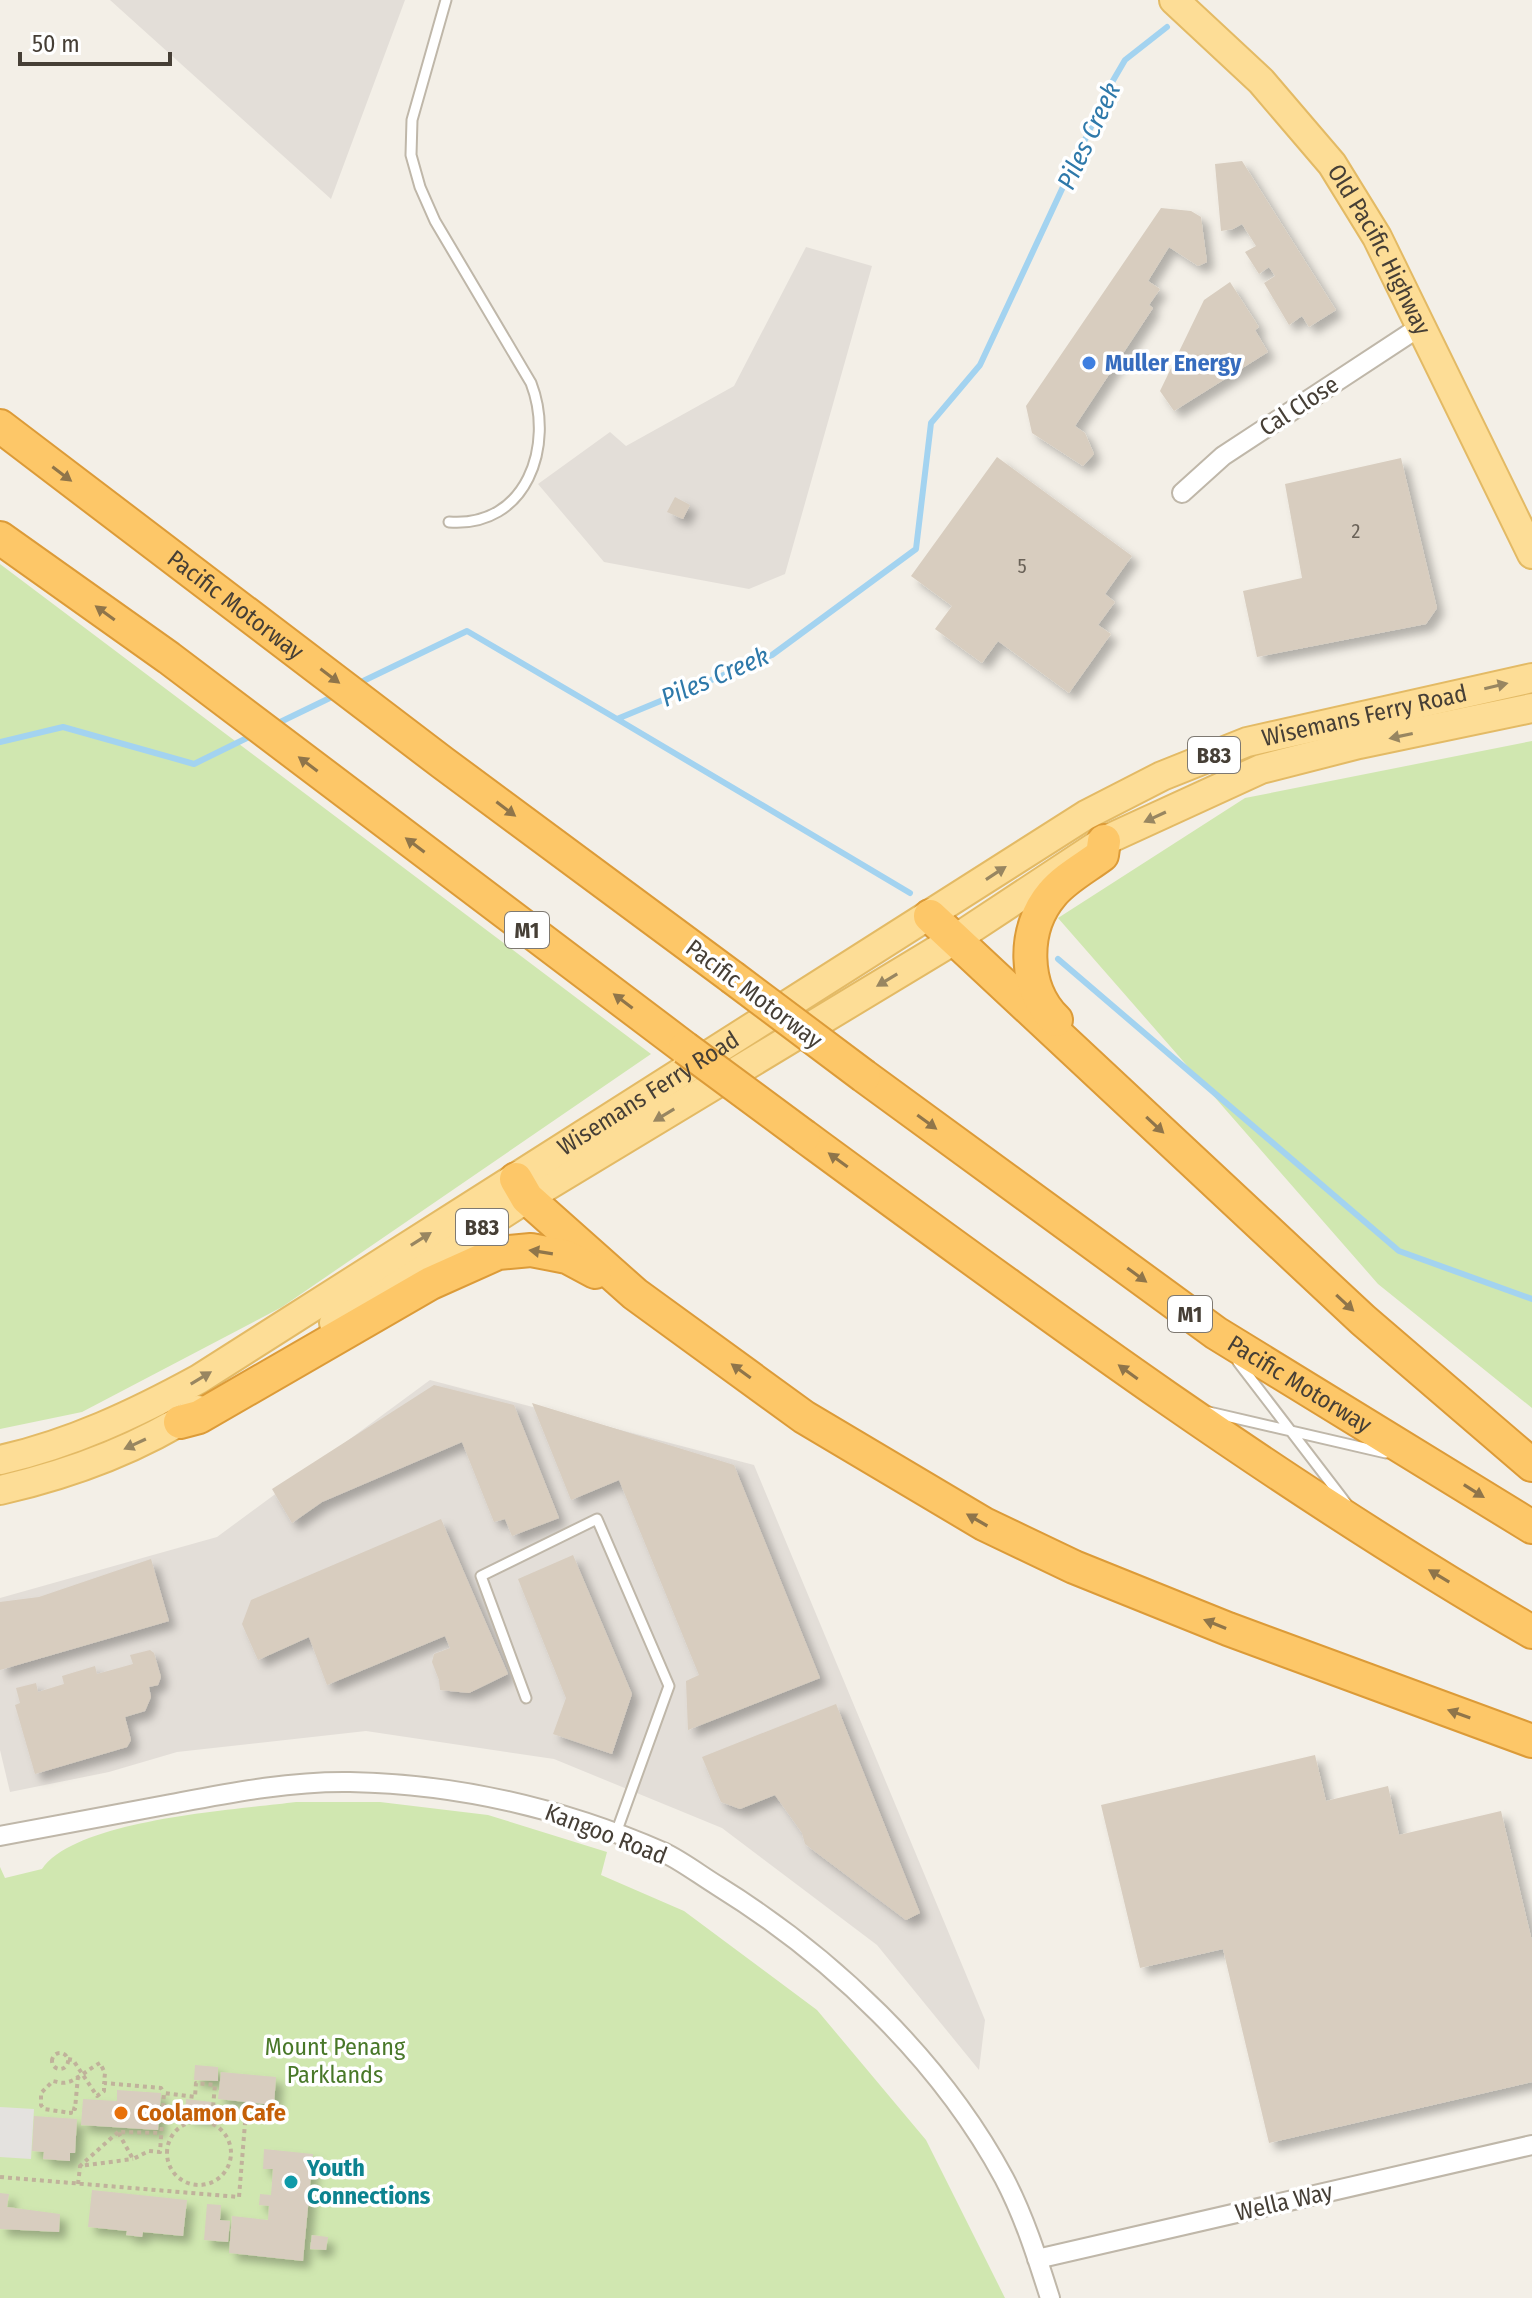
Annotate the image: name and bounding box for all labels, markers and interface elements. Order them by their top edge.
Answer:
scale bar [20,16,170,66]
text: 50 m [32,30,80,58]
water label: Piles Creek [1051,78,1127,194]
street label: Old Pacific Highway [1322,159,1437,340]
place label: Muller Energy [1105,349,1242,377]
marker: Muller Energy [1080,354,1098,372]
street label: Cal Close [1254,370,1344,442]
one-way arrow [52,465,72,481]
house number: 2 [1352,519,1361,543]
street label: Pacific Motorway [162,545,309,666]
house number: 5 [1017,554,1027,578]
one-way arrow [95,605,116,621]
water label: Piles Creek [656,640,774,714]
one-way arrow [319,668,340,684]
street label: Wisemans Ferry Road [1259,679,1470,752]
one-way arrow [1484,679,1509,692]
one-way arrow [1388,730,1413,743]
road number: B83 [1188,737,1240,773]
one-way arrow [298,757,318,773]
one-way arrow [496,801,516,817]
one-way arrow [1143,810,1167,824]
one-way arrow [405,838,425,854]
one-way arrow [985,866,1006,881]
road number: M1 [505,912,549,948]
street label: Pacific Motorway [680,934,828,1055]
one-way arrow [876,973,898,987]
one-way arrow [613,994,633,1010]
street label: Wisemans Ferry Road [552,1025,744,1161]
one-way arrow [653,1107,675,1121]
one-way arrow [917,1114,938,1129]
one-way arrow [1145,1116,1164,1134]
one-way arrow [827,1153,848,1169]
road number: B83 [456,1209,508,1245]
one-way arrow [409,1232,432,1247]
one-way arrow [528,1245,553,1258]
one-way arrow [1127,1267,1148,1283]
one-way arrow [1335,1293,1354,1312]
road number: M1 [1168,1296,1212,1332]
street label: Pacific Motorway [1223,1330,1377,1439]
one-way arrow [731,1364,751,1380]
one-way arrow [1118,1365,1139,1380]
one-way arrow [190,1371,212,1385]
one-way arrow [123,1437,147,1451]
one-way arrow [1463,1484,1485,1498]
one-way arrow [966,1513,988,1527]
one-way arrow [1428,1570,1450,1584]
one-way arrow [1203,1617,1227,1630]
one-way arrow [1447,1707,1471,1720]
street label: Kangoo Road [541,1798,671,1870]
park label: Mount Penang Parklands [265,2033,406,2089]
place label: Coolamon Cafe [137,2099,286,2127]
marker: Coolamon Cafe [112,2104,130,2122]
place label: Youth Connections [306,2154,431,2210]
marker: Youth Connections [282,2173,300,2191]
street label: Wella Way [1233,2177,1336,2227]

